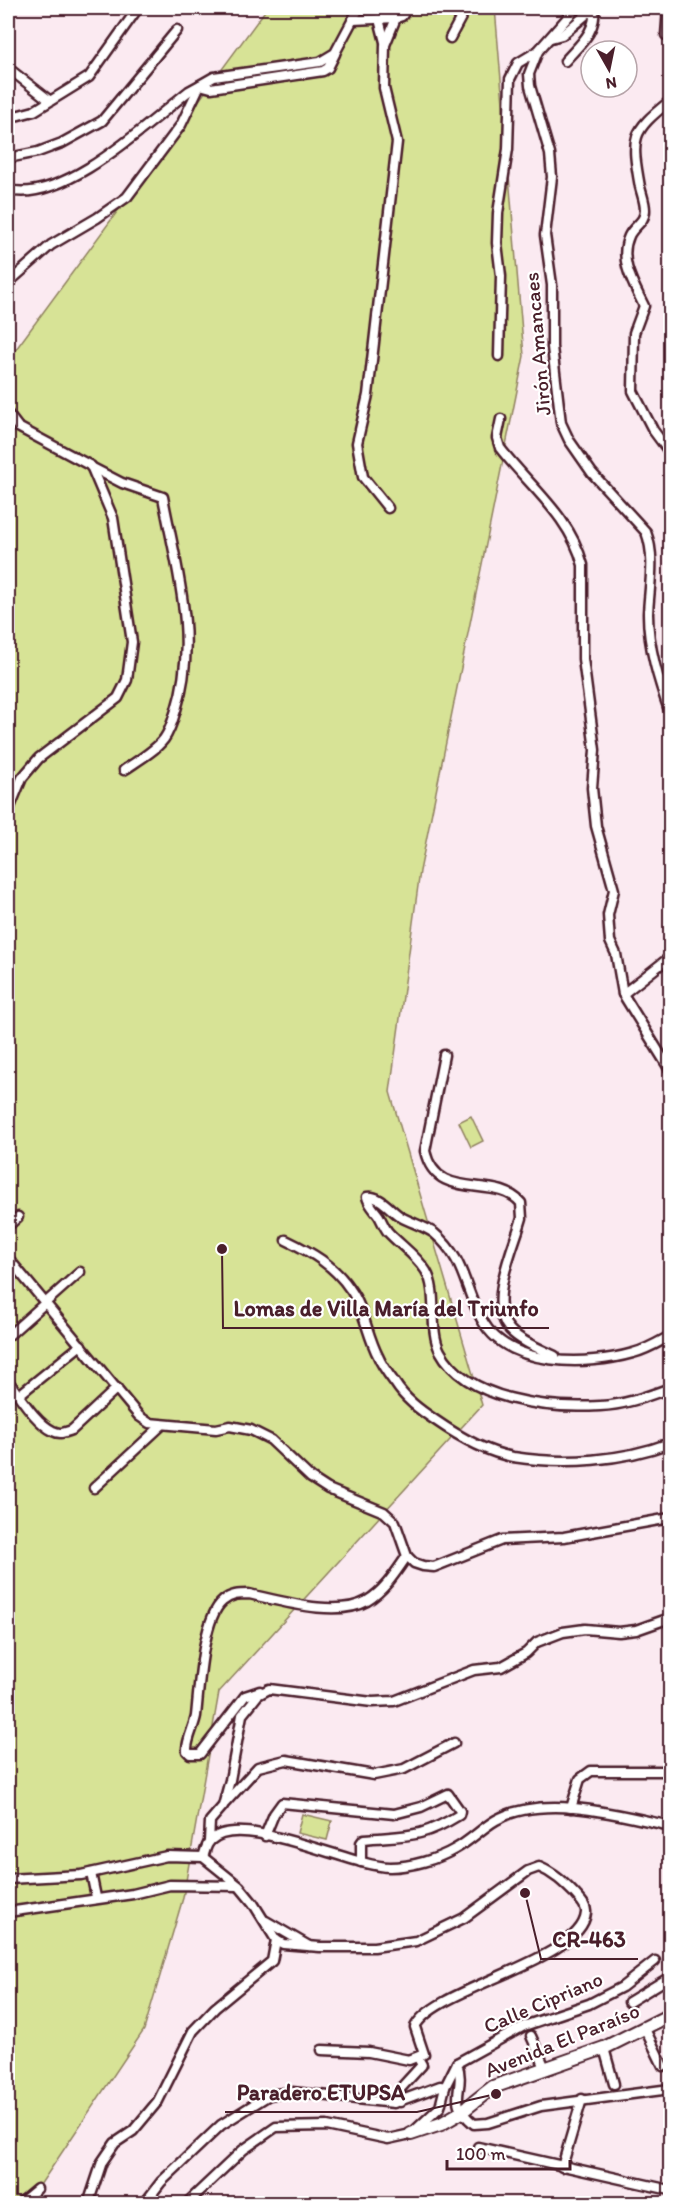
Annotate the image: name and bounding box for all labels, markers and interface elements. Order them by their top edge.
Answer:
north arrow [579,39,639,99]
text: N [604,73,618,94]
street label: Jirón Amancaes [518,271,556,417]
callout: Lomas de Villa María del Triunfo [223,1288,549,1328]
text: Lomas de Villa María del Triunfo [233,1295,539,1322]
callout: CR-463 [541,1919,638,1959]
text: CR-463 [552,1926,626,1953]
street label: Calle Cipriano [480,1966,606,2038]
street label: Avenida El Paraíso [481,1998,643,2082]
callout: Paradero ETUPSA [225,2072,417,2112]
text: Paradero ETUPSA [237,2079,406,2106]
scale bar [447,2133,570,2171]
text: 100 m [456,2143,506,2165]

